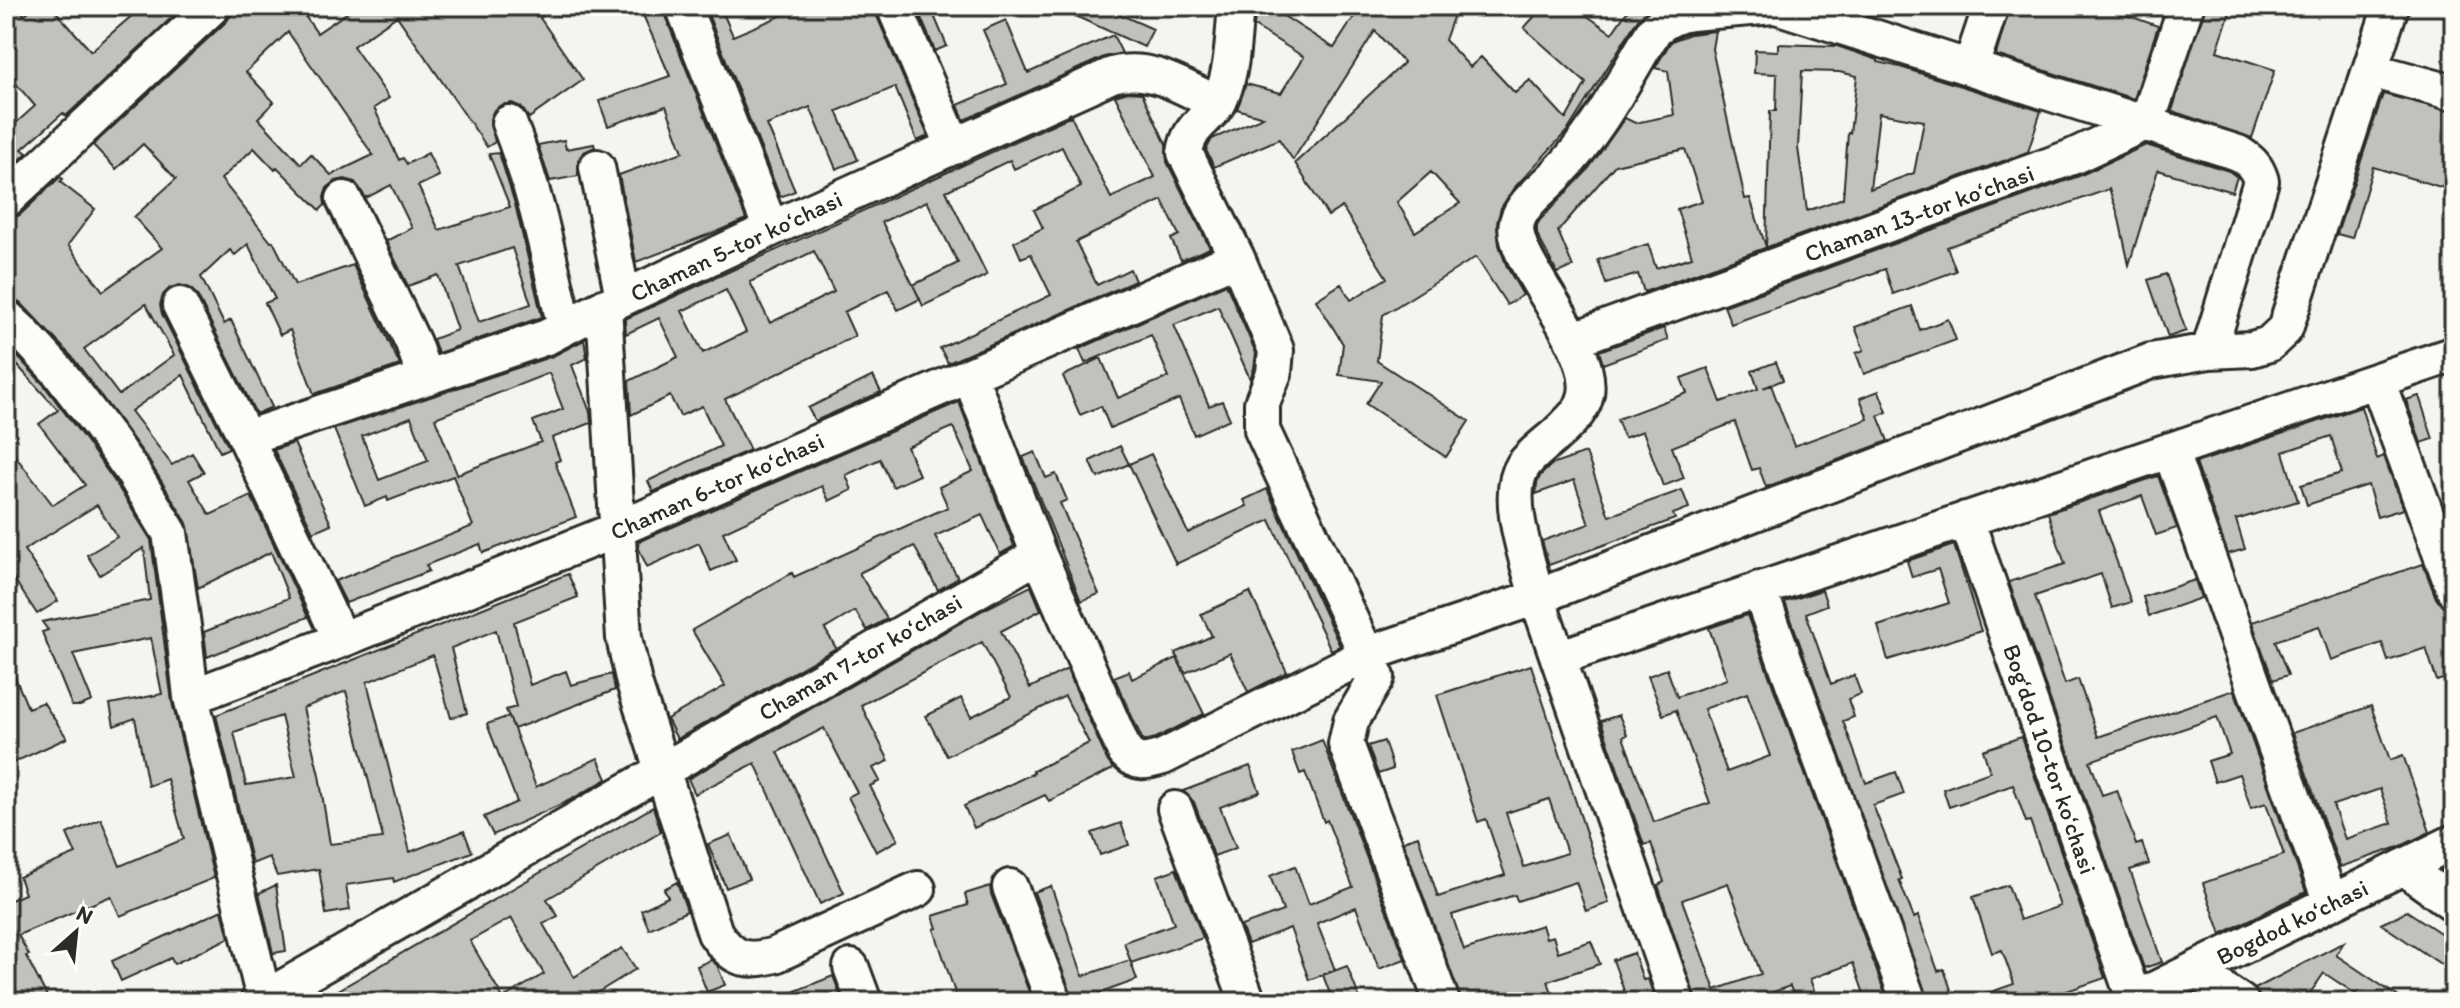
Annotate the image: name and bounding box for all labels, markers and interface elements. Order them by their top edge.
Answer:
street label: Chaman 13-tor koʻchasi [1800,158,2038,268]
street label: Chaman 5-tor koʻchasi [625,184,847,308]
street label: Chaman 6-tor koʻchasi [606,426,828,546]
street label: Chaman 7-tor koʻchasi [753,587,967,727]
street label: Bogʻdod 10-tor koʻchasi [1997,640,2103,878]
street label: Bogdod koʻchasi [2211,873,2373,971]
north arrow [36,892,116,972]
text: N [72,899,98,930]

